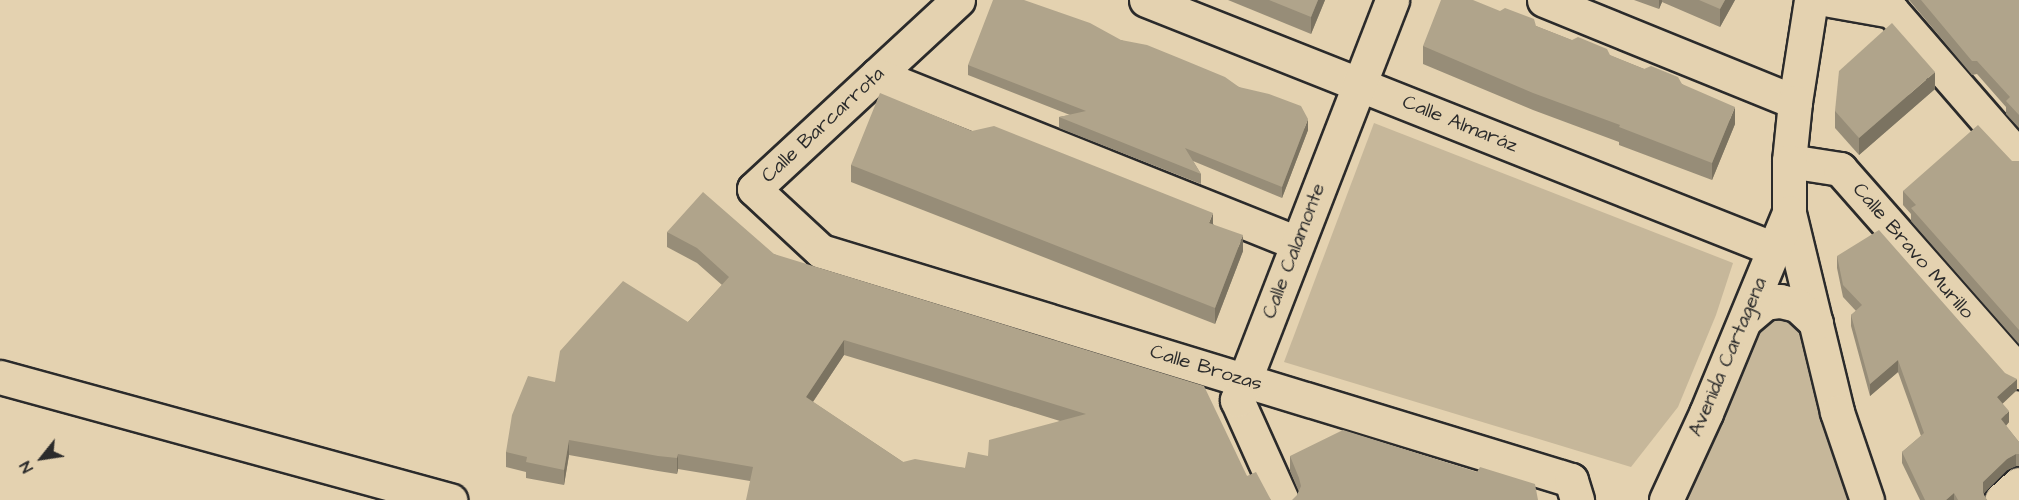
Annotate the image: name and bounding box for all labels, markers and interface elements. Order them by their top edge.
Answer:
street label: Calle Barcarrota [757,62,889,188]
street label: Calle Almaráz [1399,90,1521,158]
street label: Calle Bravo Murillo [1847,178,1979,324]
street label: Calle Calamonte [1257,180,1331,322]
street label: Avenida Cartagena [1684,274,1772,440]
street label: Calle Brozas [1147,340,1265,396]
north arrow [12,428,72,488]
text: N [14,457,38,477]

